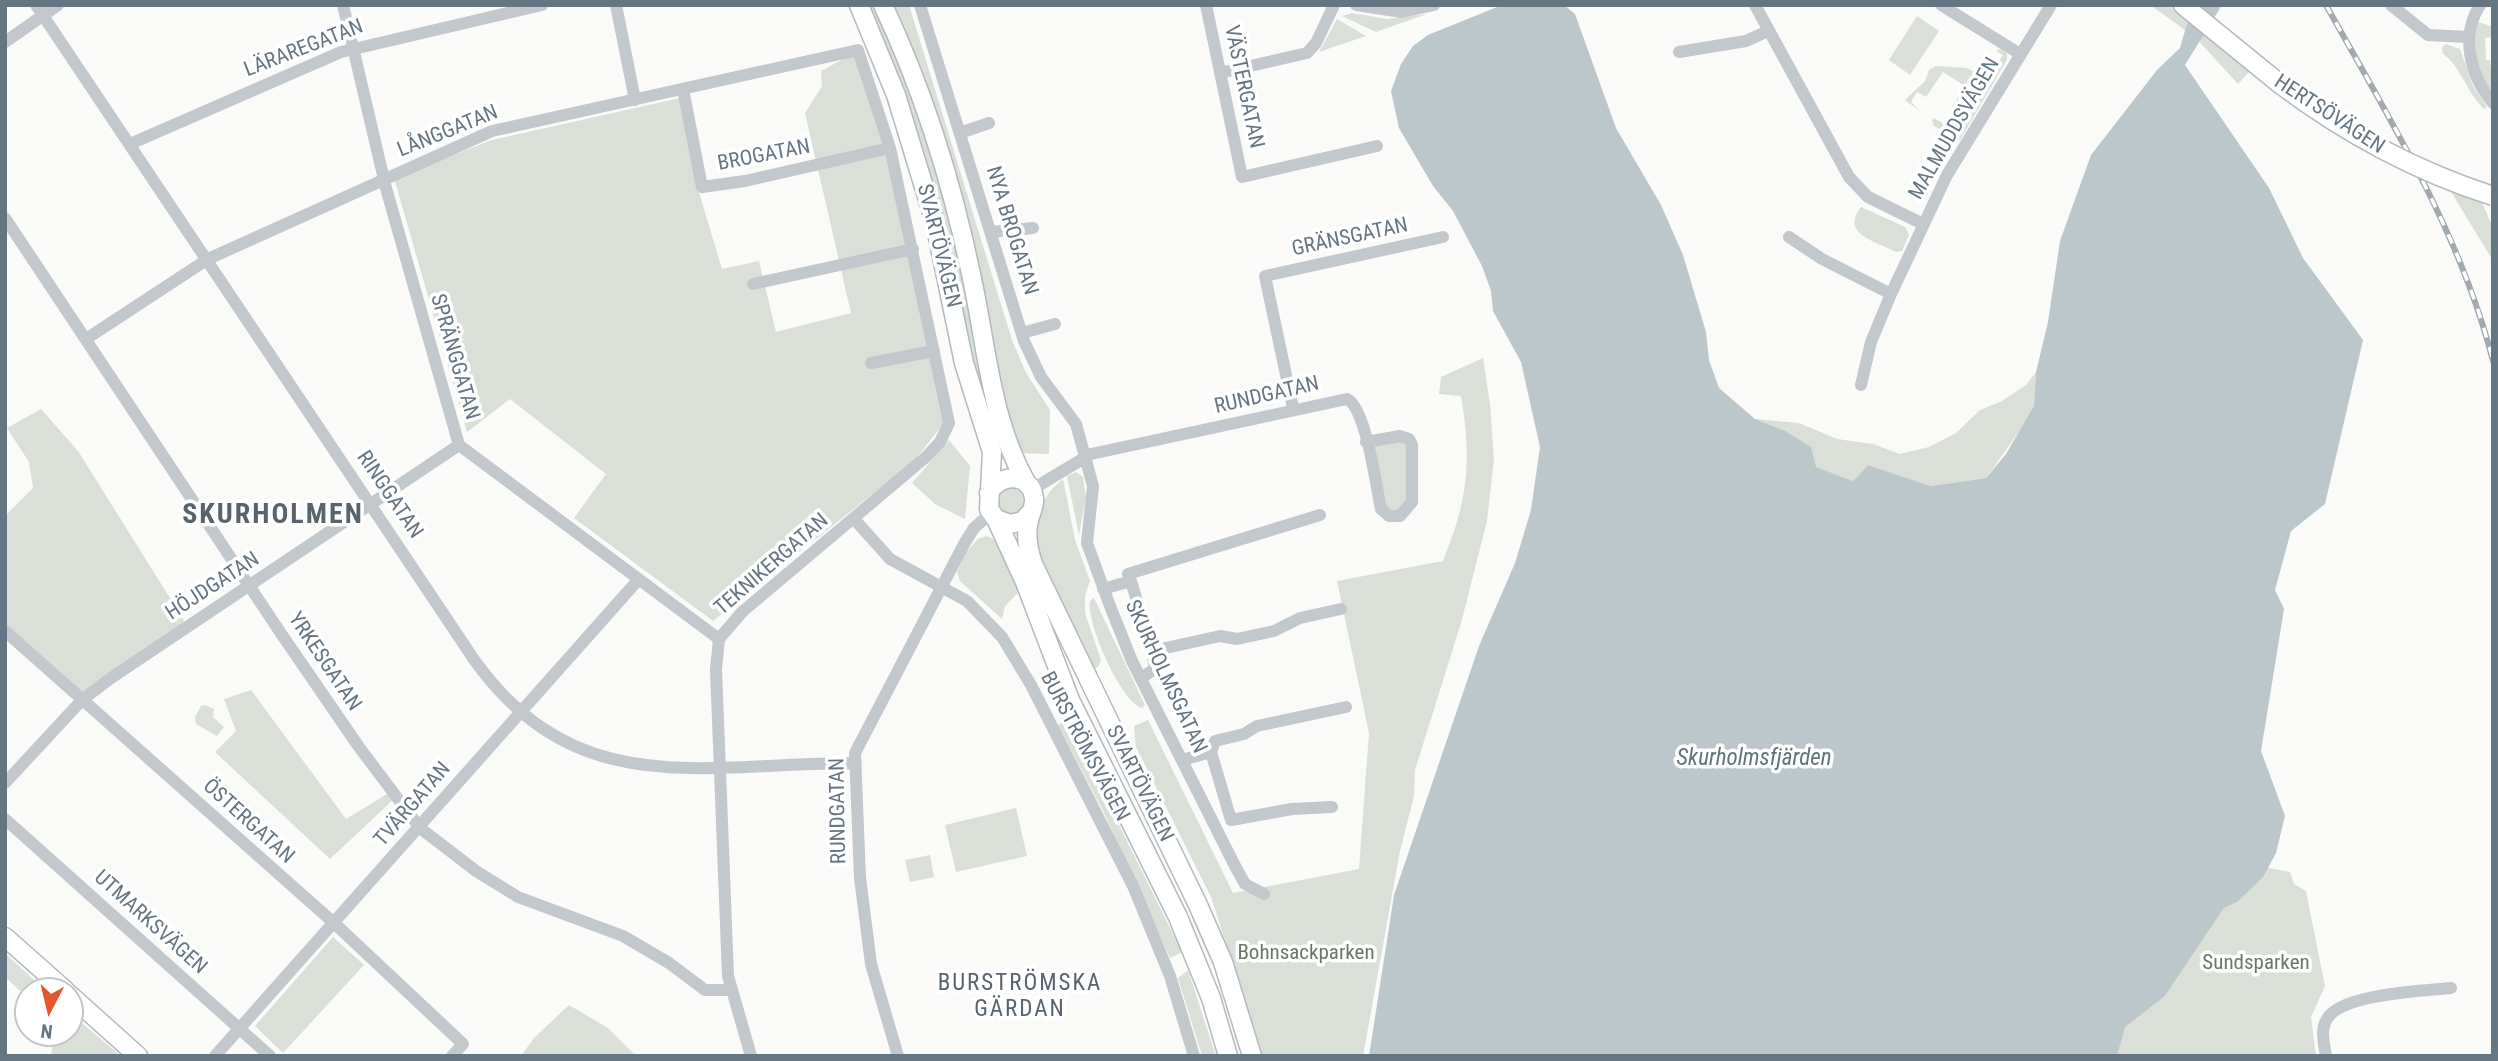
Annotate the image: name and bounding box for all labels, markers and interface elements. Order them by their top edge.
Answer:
street label: LÄRAREGATAN [241,15,367,83]
street label: VÄSTERGATAN [1218,23,1268,151]
street label: MALMUDDSVÄGEN [1904,54,2006,204]
street label: HERTSÖVÄGEN [2269,70,2389,160]
street label: LÅNGGATAN [394,100,502,164]
street label: BROGATAN [716,135,812,177]
street label: NYA BROGATAN [979,164,1043,298]
street label: SVARTÖVÄGEN [911,182,965,310]
street label: GRÄNSGATAN [1290,213,1410,263]
street label: SPRÄNGGATAN [424,291,484,423]
street label: RUNDGATAN [1212,372,1322,420]
street label: RINGGATAN [351,446,427,544]
district label: SKURHOLMEN [183,499,363,533]
street label: TEKNIKERGATAN [710,509,834,621]
street label: HÖJDGATAN [162,548,264,626]
street label: SKURHOLMSGATAN [1118,596,1212,758]
street label: YRKESGATAN [282,608,366,716]
street label: BURSTRÖMSVÄGEN [1034,668,1134,826]
street label: SVARTÖVÄGEN [1100,722,1178,846]
water label: Skurholmsfjärden [1677,745,1831,773]
street label: TVÄRGATAN [369,758,457,852]
street label: RUNDGATAN [825,758,853,864]
street label: ÖSTERGATAN [197,774,299,870]
street label: UTMARKSVÄGEN [88,866,212,980]
park label: Bohnsackparken [1237,941,1375,967]
park label: Sundsparken [2202,951,2310,977]
district label: BURSTRÖMSKA GÄRDAN [939,970,1101,1024]
north arrow [14,977,84,1047]
text: N [39,1019,54,1043]

